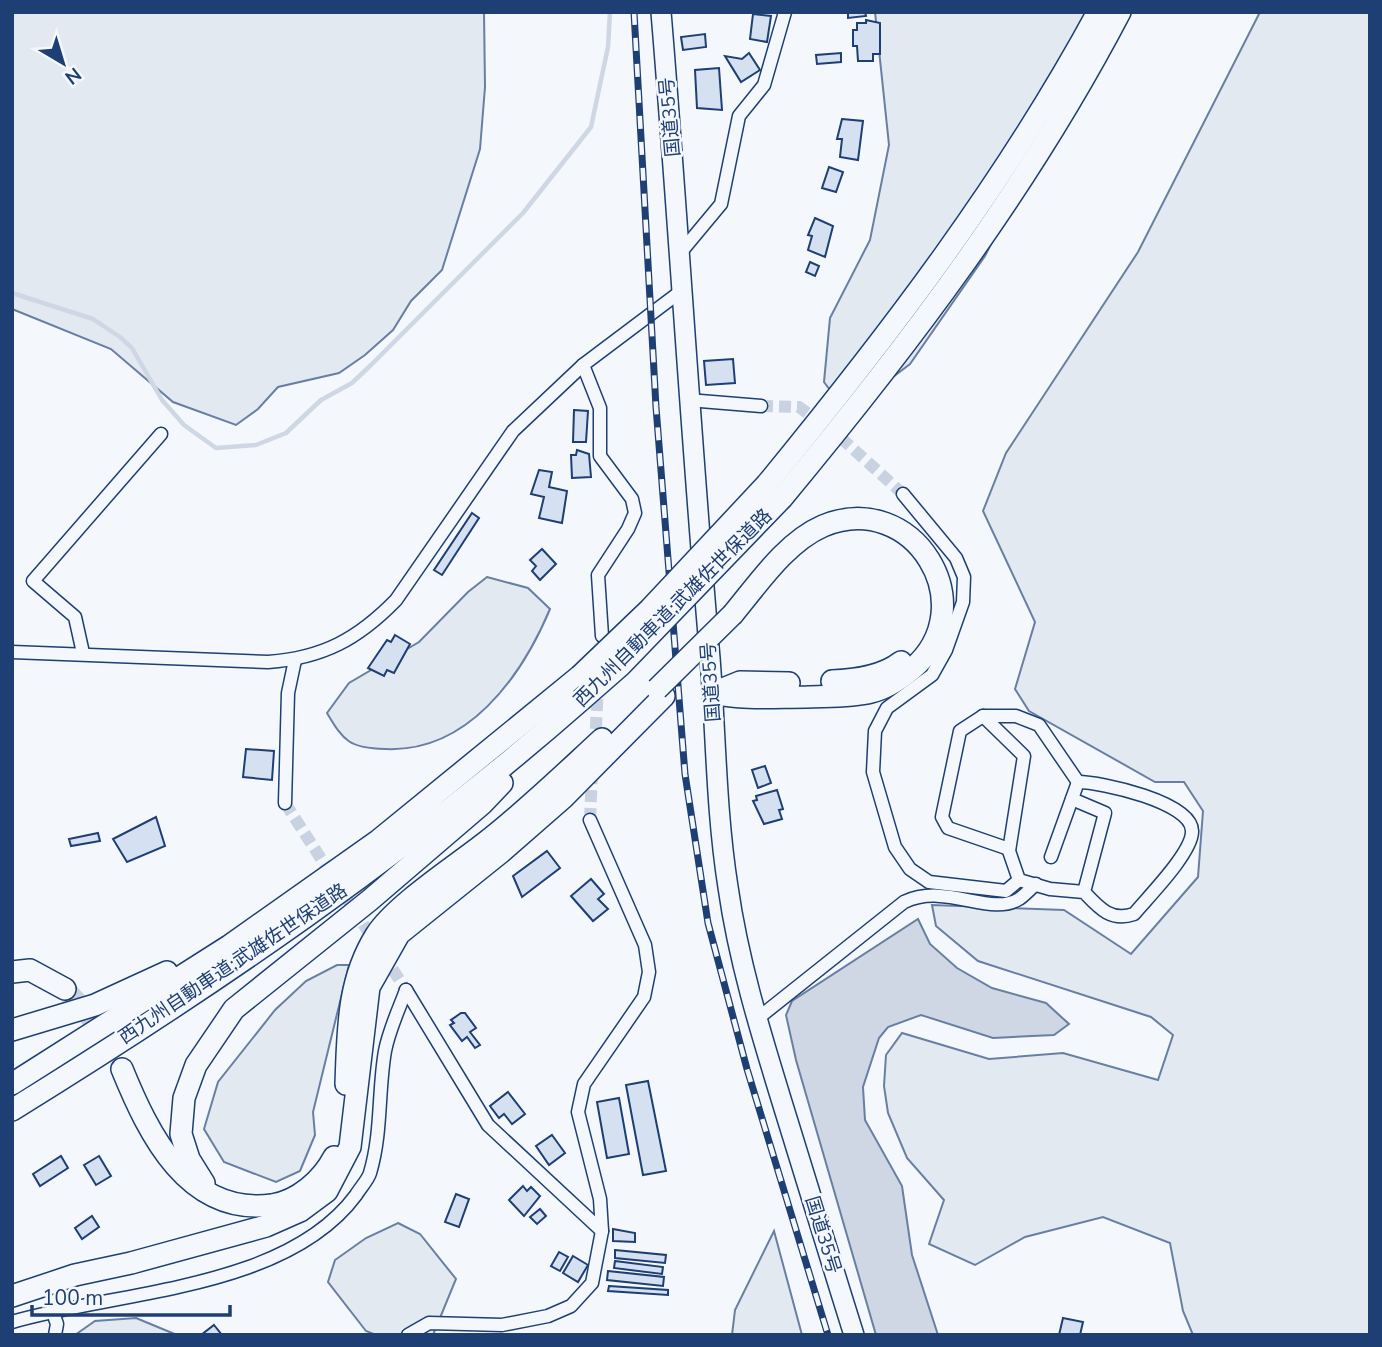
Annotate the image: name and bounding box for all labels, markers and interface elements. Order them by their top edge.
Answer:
north arrow [28,28,98,98]
text: N [59,61,86,90]
street label: 国道35号 [654,76,686,158]
street label: 西九州自動車道;武雄佐世保道路 [568,503,778,713]
street label: 国道35号 [695,641,727,723]
street label: 西九州自動車道;武雄佐世保道路 [114,878,352,1050]
street label: 国道35号 [799,1193,847,1277]
scale bar [32,1274,229,1318]
text: 100 m [42,1284,103,1312]

